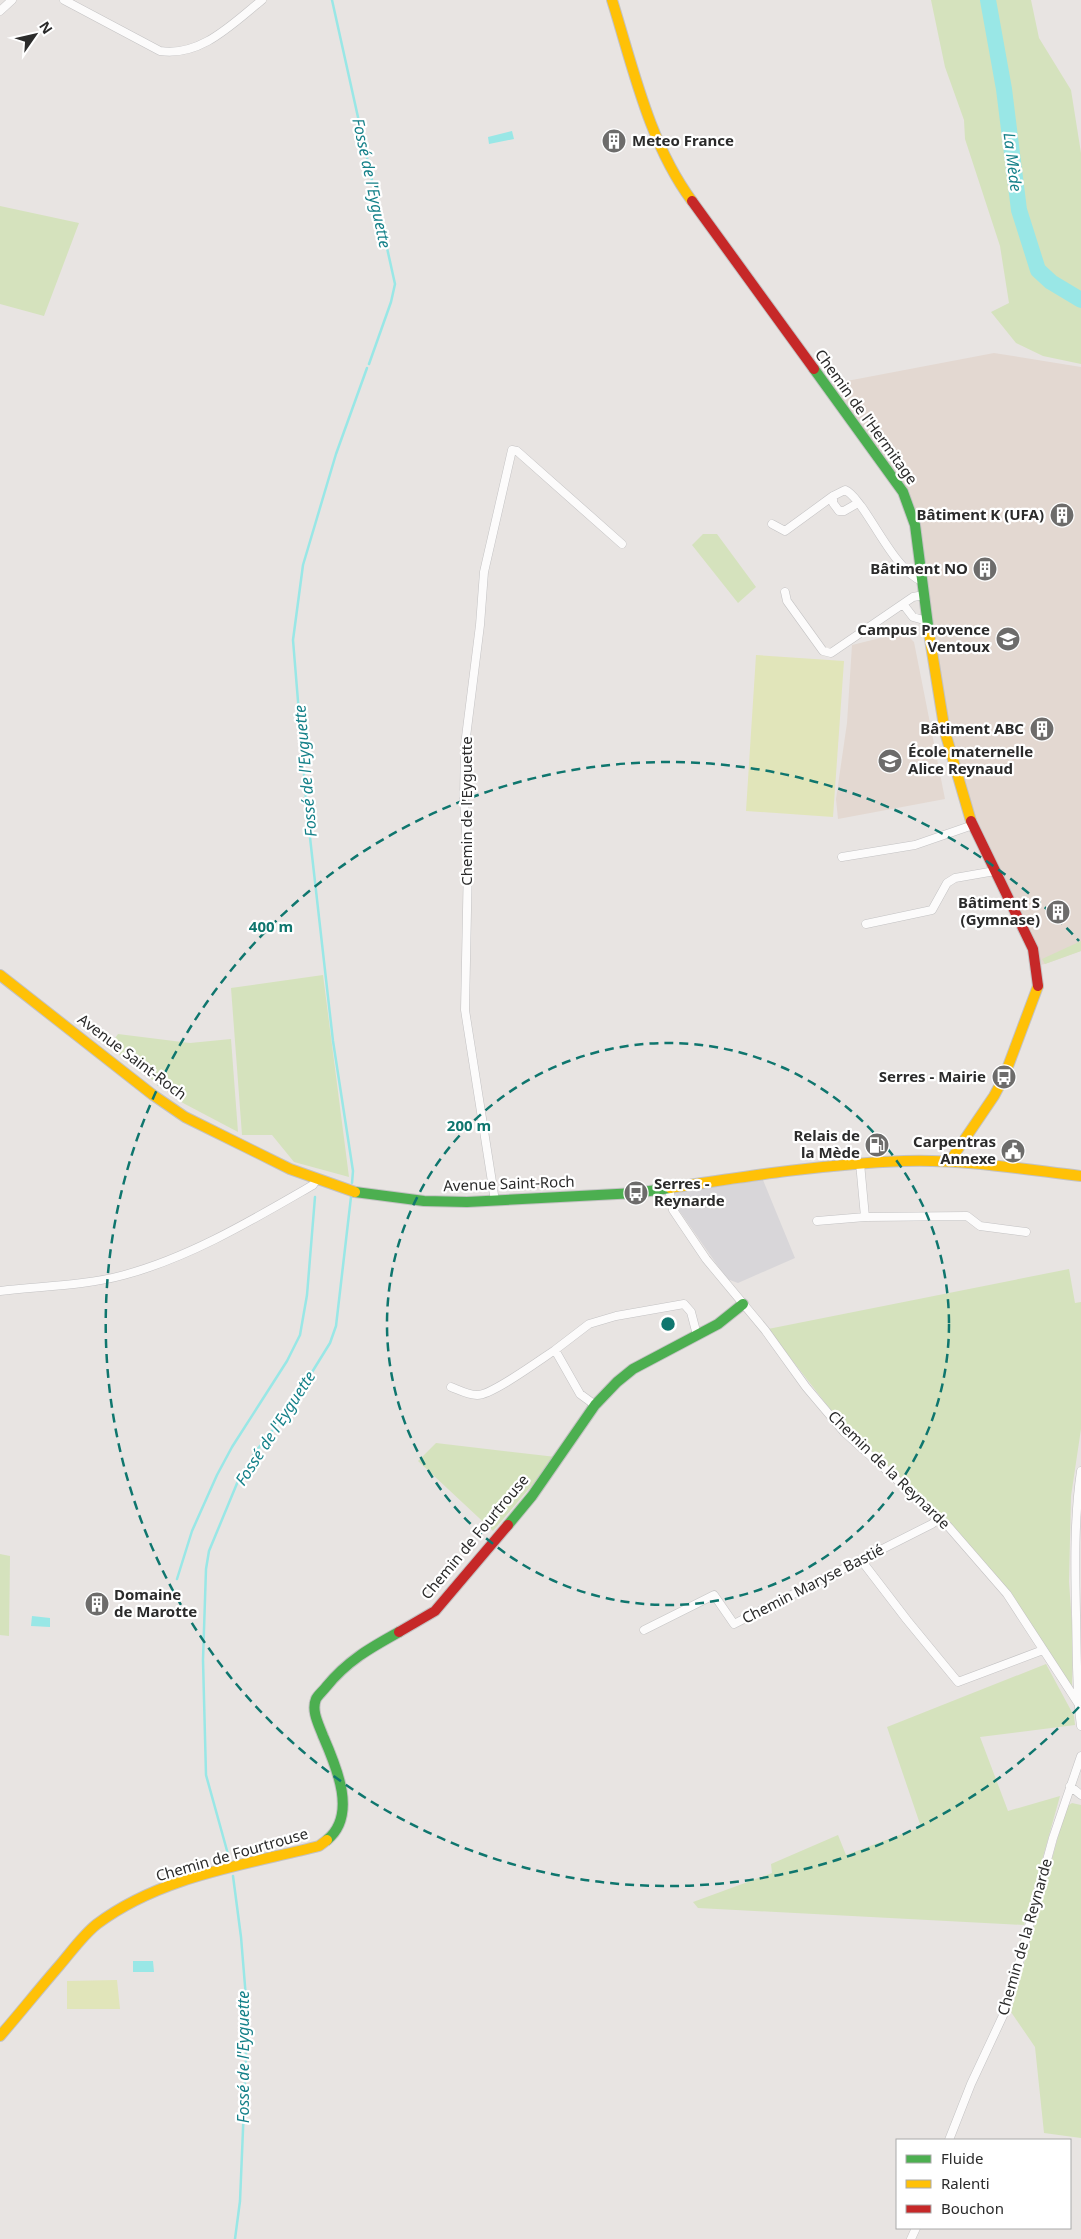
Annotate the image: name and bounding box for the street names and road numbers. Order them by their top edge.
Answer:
street label: Chemin de l'Hermitage [811,345,923,488]
street label: Chemin de l'Eyguette [456,736,476,886]
street label: Avenue Saint-Roch [74,1009,191,1104]
street label: Avenue Saint-Roch [443,1171,575,1195]
street label: Chemin de la Reynarde [824,1406,955,1533]
street label: Chemin de Fourtrouse [416,1470,533,1603]
street label: Chemin Maryse Bastié [738,1539,887,1628]
street label: Chemin de Fourtrouse [153,1823,310,1885]
street label: Chemin de la Reynarde [992,1856,1056,2018]

